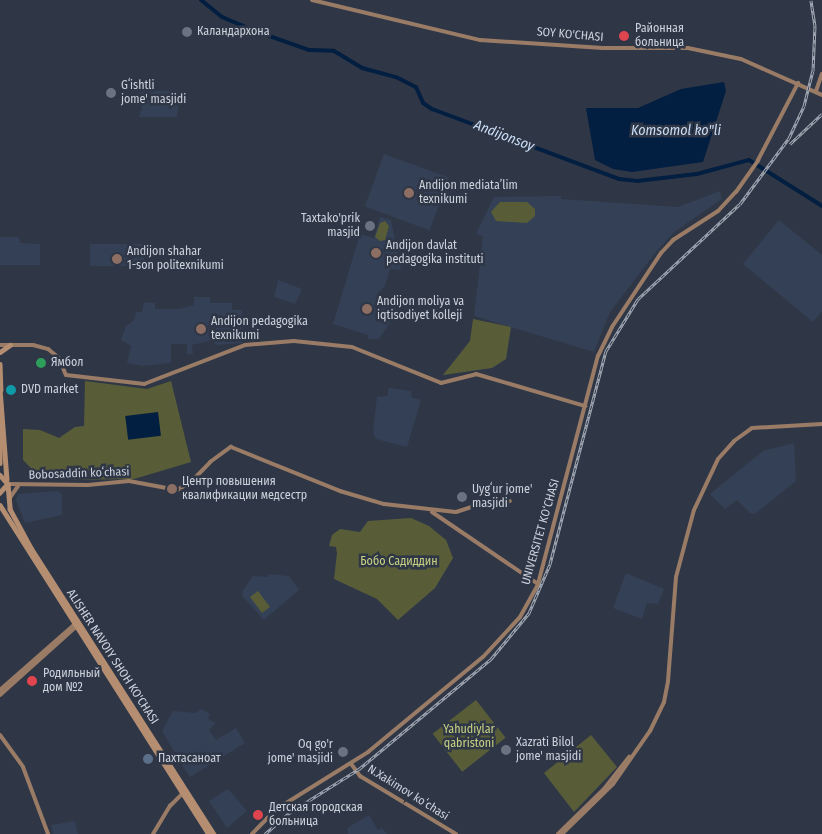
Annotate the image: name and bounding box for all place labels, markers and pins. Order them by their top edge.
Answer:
place label: Районная больница [635,22,684,50]
place label: Каландархона [197,25,270,39]
marker: Каландархона [181,26,193,38]
marker: Районная больница [617,29,631,43]
place label: Gʻishtli jome' masjidi [121,79,186,107]
marker: Gʻishtli jome' masjidi [105,87,117,99]
place label: Andijon mediataʼlim texnikumi [419,179,518,207]
marker: Andijon mediataʼlim texnikumi [403,187,415,199]
place label: Taxtako'prik masjid [301,212,360,240]
marker: Taxtako'prik masjid [364,220,376,232]
place label: Andijon davlat pedagogika instituti [386,239,484,267]
place label: Andijon shahar 1-son politexnikumi [127,245,224,273]
marker: Andijon davlat pedagogika instituti [370,247,382,259]
marker: Andijon shahar 1-son politexnikumi [111,253,123,265]
place label: Andijon moliya va iqtisodiyet kolleji [377,295,464,323]
marker: Andijon moliya va iqtisodiyet kolleji [361,303,373,315]
place label: Andijon pedagogika texnikumi [211,315,308,343]
marker: Andijon pedagogika texnikumi [195,323,207,335]
place label: Ямбол [51,356,83,370]
marker: Ямбол [35,357,47,369]
place label: DVD market [21,383,78,397]
marker: DVD market [5,384,17,396]
place label: Центр повышения квалификации медсестр [182,475,307,503]
marker: Центр повышения квалификации медсестр [166,483,178,495]
place label: Uygʻur jome' masjidi [472,483,532,511]
marker: Uygʻur jome' masjidi [456,491,468,503]
place label: Родильный дом №2 [43,667,100,695]
marker: Родильный дом №2 [25,674,39,688]
place label: Xazrati Bilol jome' masjidi [516,736,581,764]
place label: Oq go'r jome' masjidi [268,738,333,766]
marker: Xazrati Bilol jome' masjidi [500,744,512,756]
marker: Oq go'r jome' masjidi [337,746,349,758]
place label: Пахтасаноат [158,752,221,766]
marker: Пахтасаноат [142,753,154,765]
place label: Детская городская больница [269,801,363,829]
marker: Детская городская больница [251,808,265,822]

